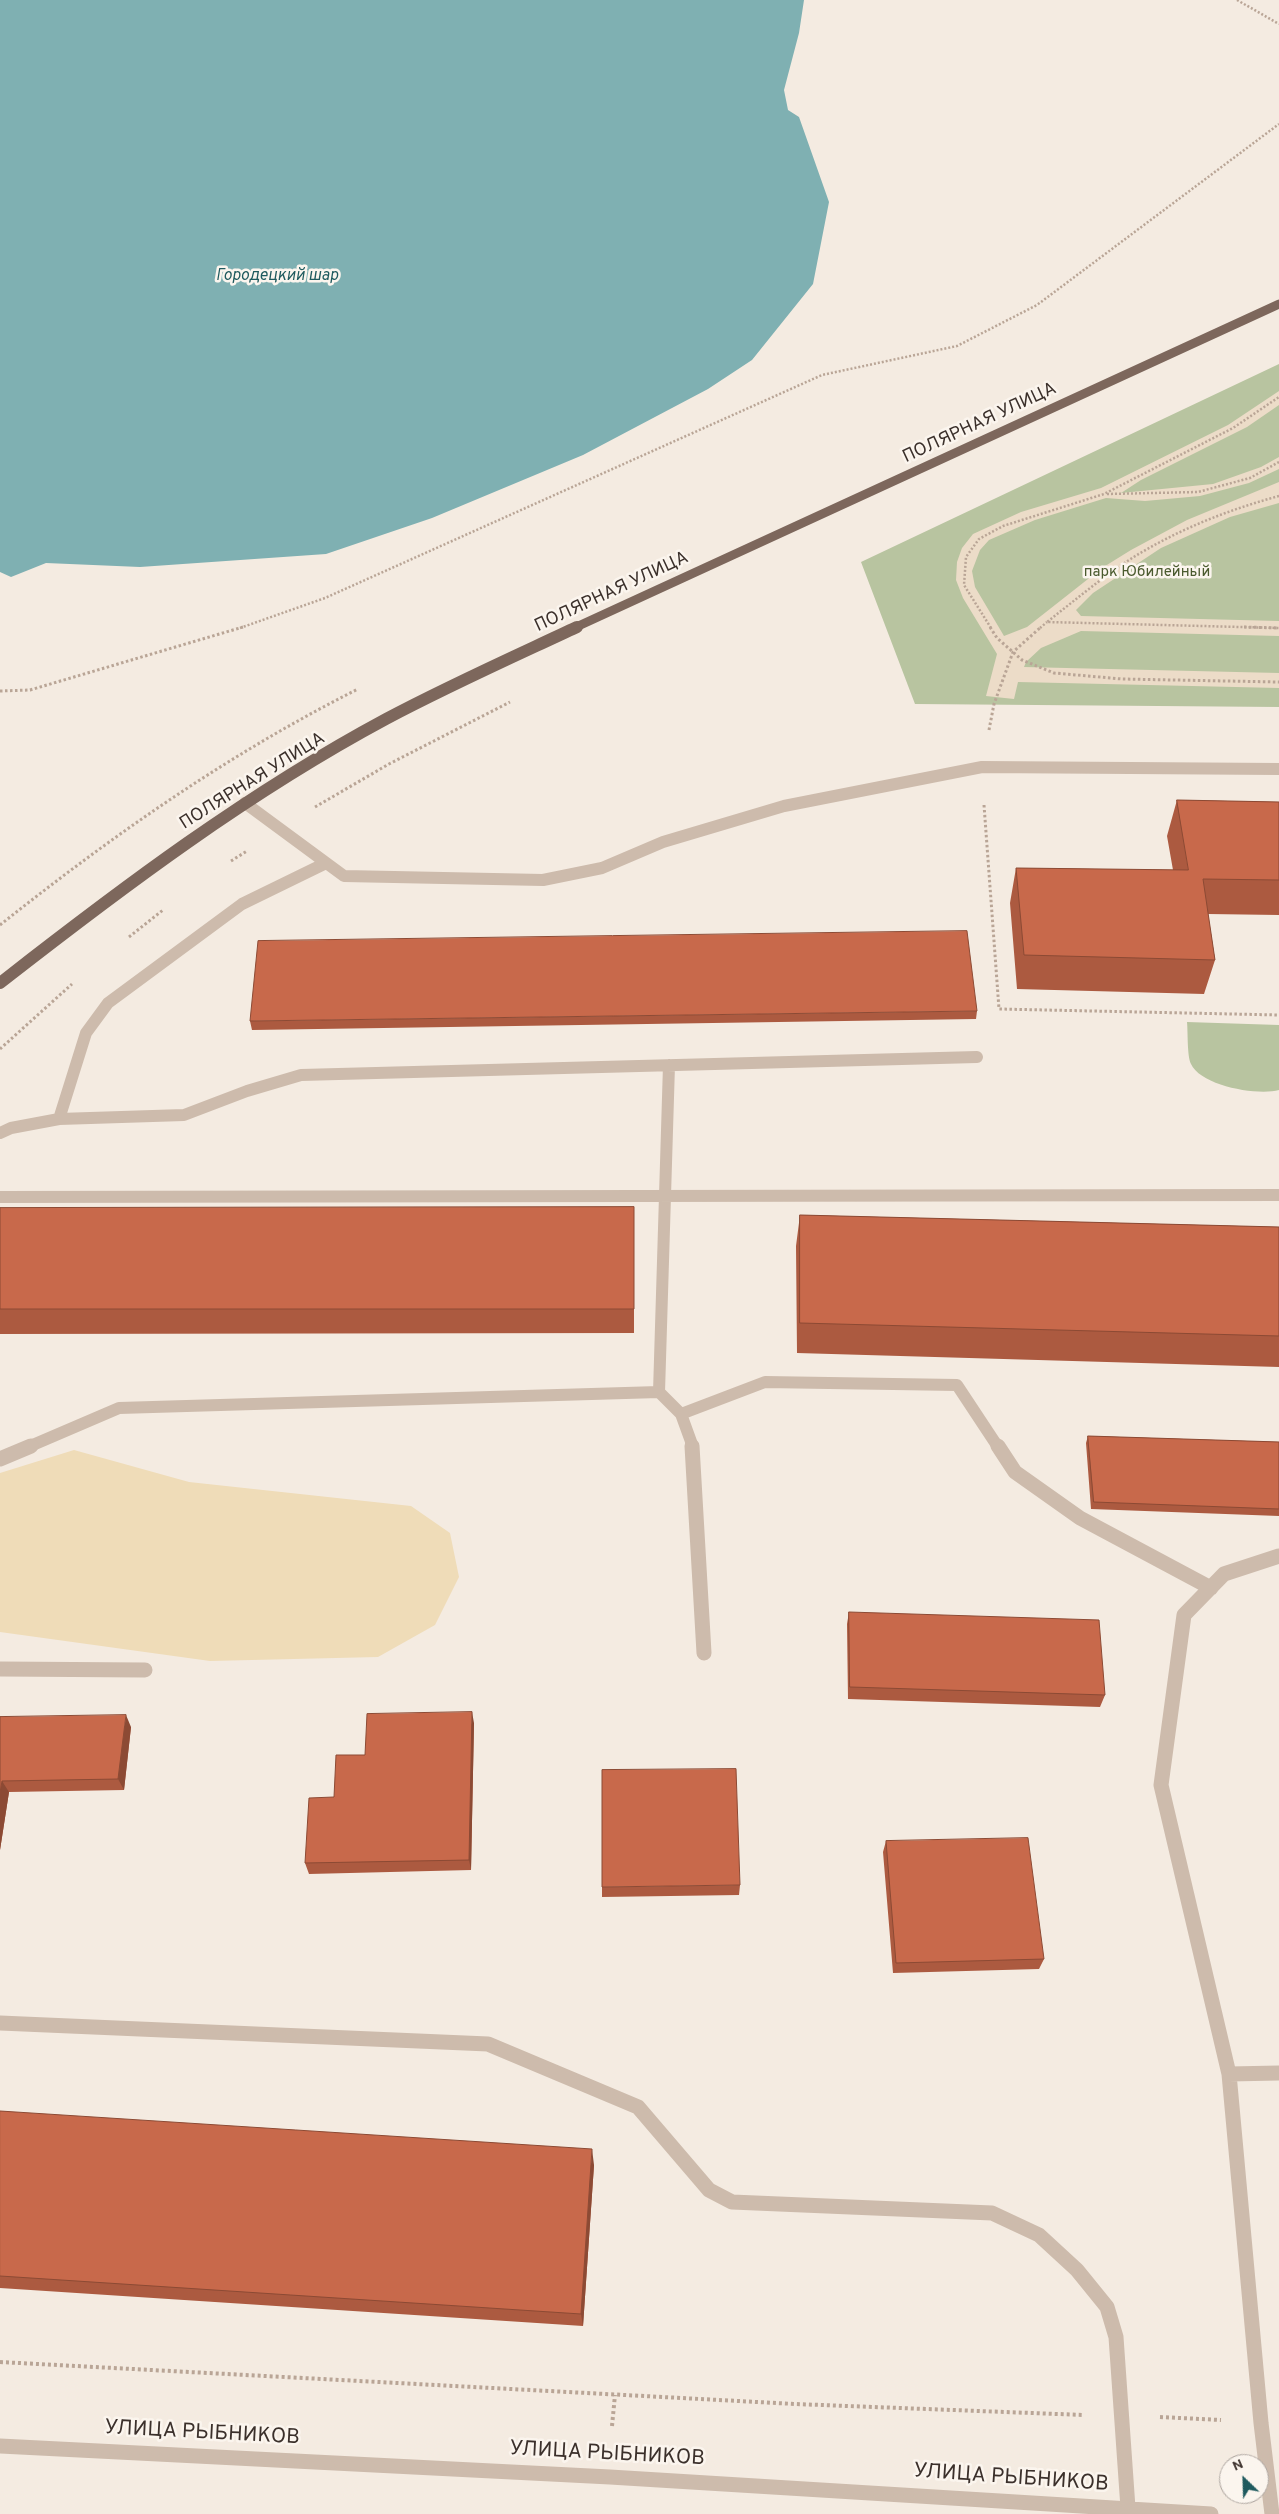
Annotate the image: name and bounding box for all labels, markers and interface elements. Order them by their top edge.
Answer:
water label: Городецкий шар [216,267,338,287]
street label: ПОЛЯРНАЯ УЛИЦА [900,379,1060,469]
street label: ПОЛЯРНАЯ УЛИЦА [532,548,692,638]
park label: парк Юбилейный [1084,564,1210,582]
street label: ПОЛЯРНАЯ УЛИЦА [176,729,330,835]
street label: УЛИЦА РЫБНИКОВ [104,2416,300,2452]
street label: УЛИЦА РЫБНИКОВ [509,2437,705,2473]
north arrow [1219,2454,1269,2504]
text: N [1230,2456,1246,2476]
street label: УЛИЦА РЫБНИКОВ [913,2460,1109,2498]

